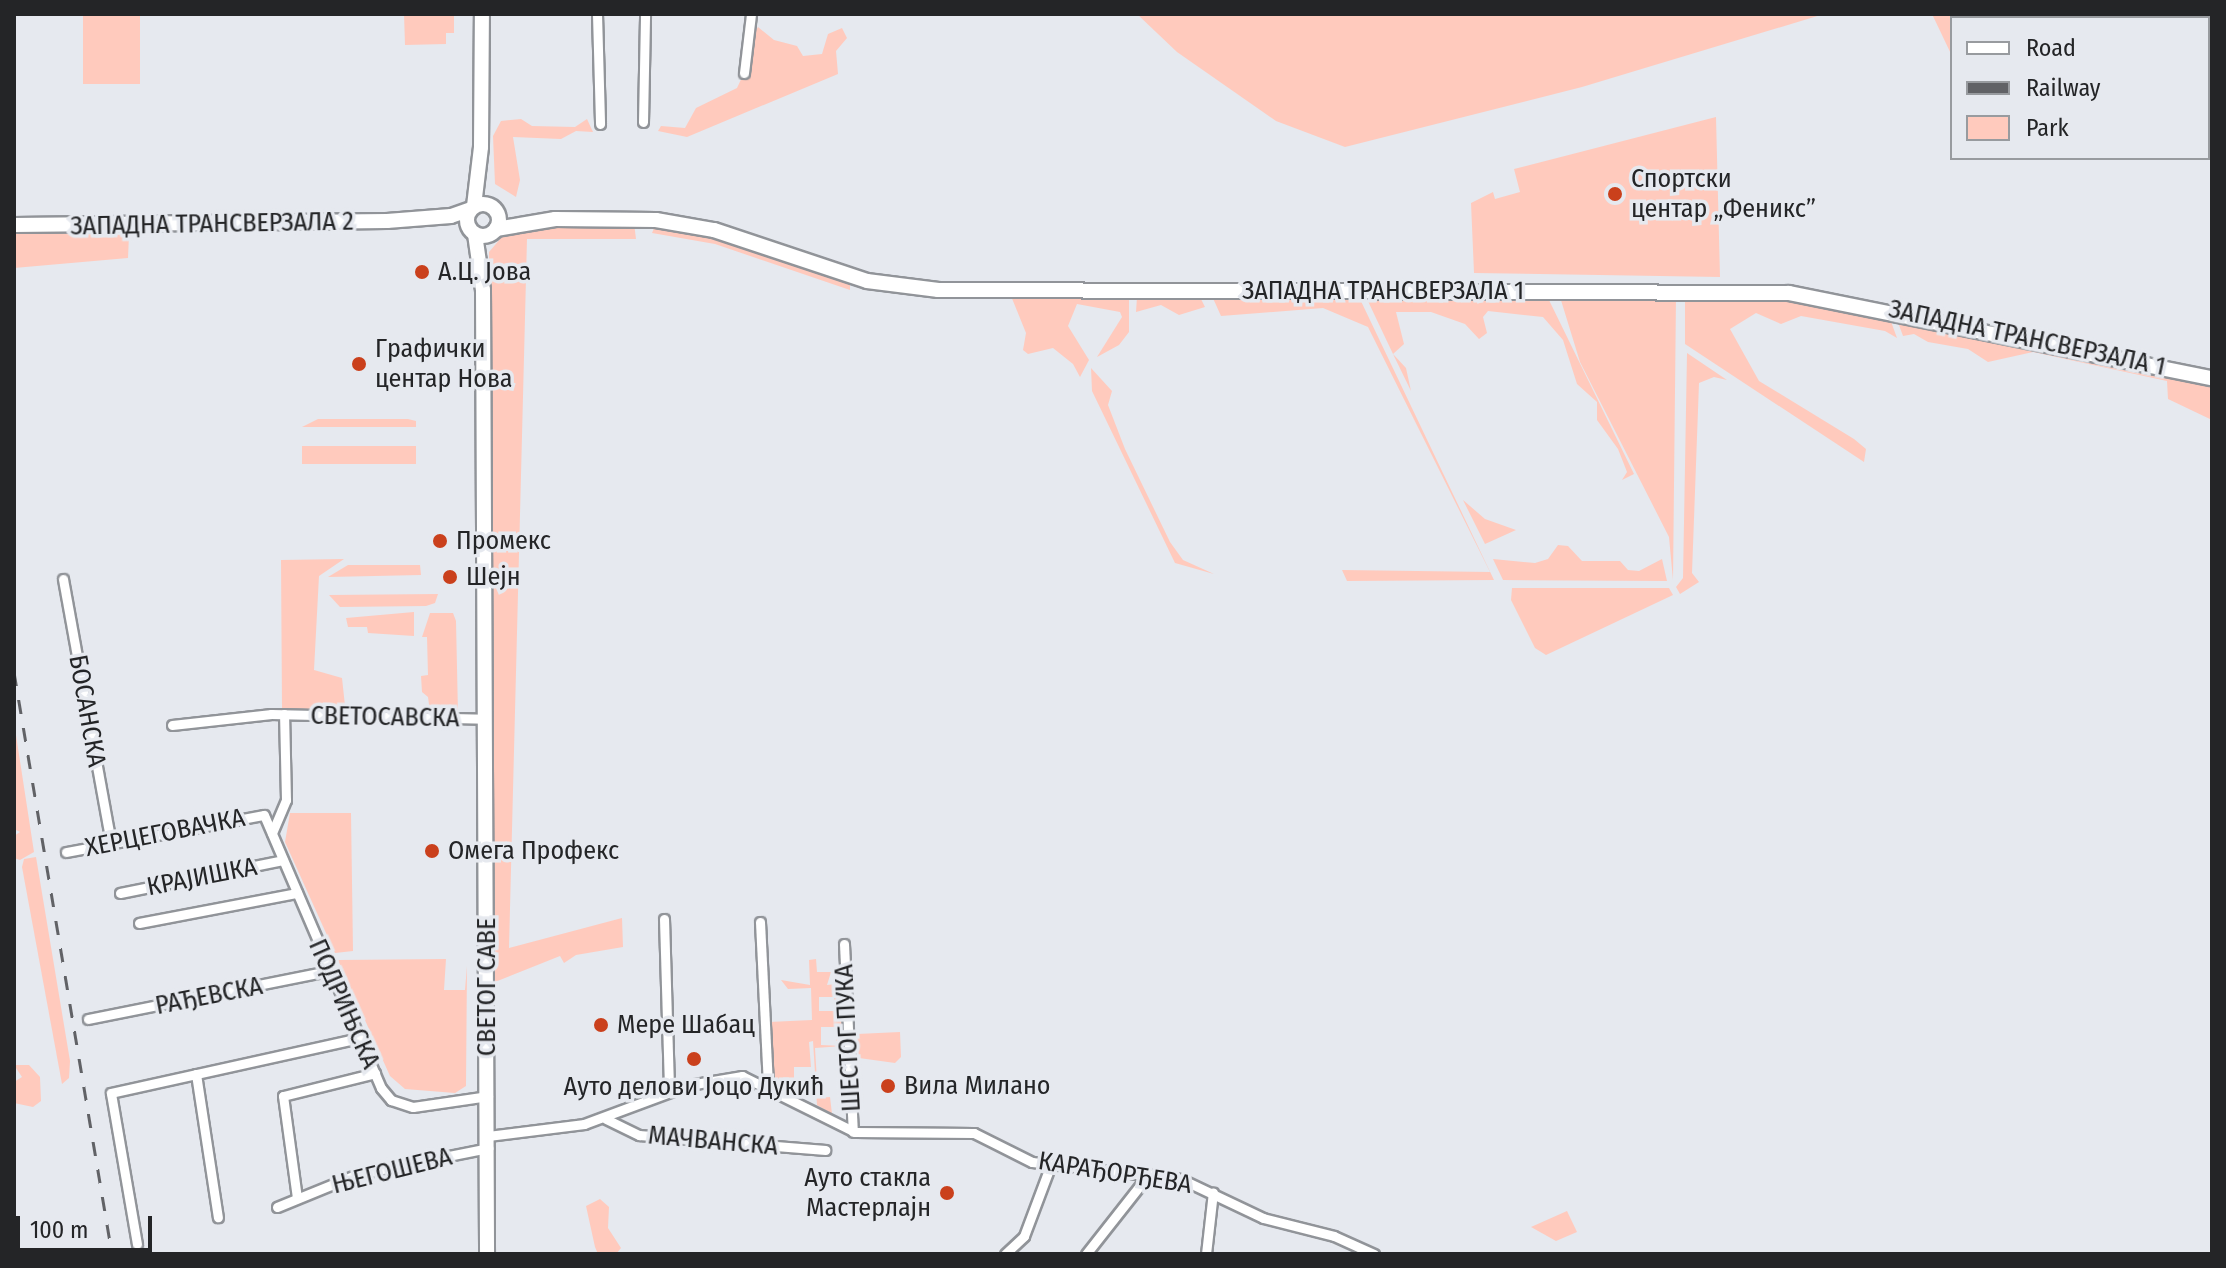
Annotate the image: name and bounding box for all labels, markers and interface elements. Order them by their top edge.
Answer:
legend [1950,16,2210,160]
text: Road [2026,34,2076,62]
text: Railway [2026,74,2101,102]
text: Park [2026,114,2069,142]
place label: Спортски центар „Феникс” [1631,163,1816,224]
marker: Спортски центар „Феникс” [1606,185,1624,203]
street label: ЗАПАДНА ТРАНСВЕРЗАЛА 2 [70,206,354,242]
place label: А.Ц. Јова [438,256,531,288]
marker: А.Ц. Јова [413,263,431,281]
street label: ЗАПАДНА ТРАНСВЕРЗАЛА 1 [1242,275,1524,307]
street label: ЗАПАДНА ТРАНСВЕРЗАЛА 1 [1886,293,2168,383]
place label: Графички центар Нова [375,333,513,394]
marker: Графички центар Нова [350,355,368,373]
place label: Промекс [456,525,551,557]
marker: Промекс [431,532,449,550]
place label: Шејн [466,561,521,593]
marker: Шејн [441,568,459,586]
street label: БОСАНСКА [62,652,112,770]
street label: СВЕТОСАВСКА [310,700,460,734]
street label: ХЕРЦЕГОВАЧКА [82,802,248,864]
place label: Омега Профекс [448,835,619,867]
marker: Омега Профекс [423,842,441,860]
street label: КРАЈИШКА [144,851,260,903]
street label: СВЕТОГ САВЕ [471,918,503,1056]
street label: ПОДРИЊСКА [302,934,386,1074]
street label: ШЕСТОГ ПУКА [829,963,867,1113]
street label: РАЂЕВСКА [153,970,265,1022]
place label: Мере Шабац [617,1009,755,1041]
marker: Мере Шабац [592,1016,610,1034]
marker: Ауто делови Јоцо Дукић [685,1050,703,1068]
place label: Вила Милано [904,1070,1050,1102]
place label: Ауто делови Јоцо Дукић [564,1071,824,1103]
marker: Вила Милано [879,1077,897,1095]
street label: МАЧВАНСКА [647,1120,779,1162]
street label: ЊЕГОШЕВА [329,1141,455,1201]
street label: КАРАЂОРЂЕВА [1036,1145,1194,1201]
place label: Ауто стакла Мастерлајн [804,1162,931,1224]
marker: Ауто стакла Мастерлајн [938,1184,956,1202]
scale bar [20,1200,156,1250]
text: 100 m [30,1216,88,1244]

